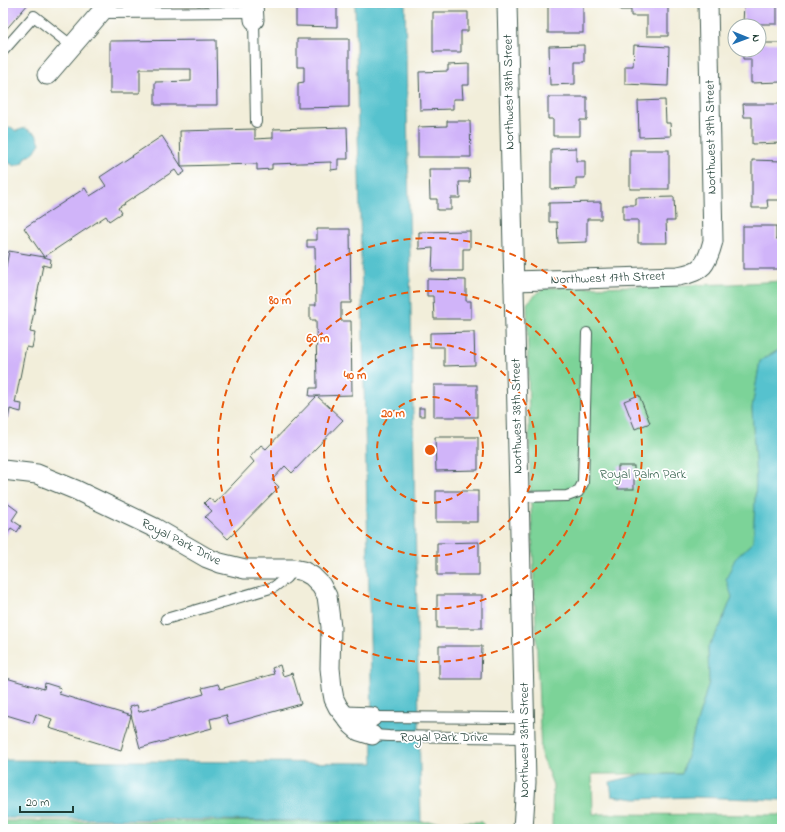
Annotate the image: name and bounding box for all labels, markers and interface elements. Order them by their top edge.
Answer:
north arrow [727,18,767,58]
street label: Northwest 38th Street [498,33,520,150]
text: N [748,34,764,42]
street label: Northwest 39th Street [700,79,721,194]
street label: Northwest 17th Street [550,266,666,289]
text: 80 m [268,292,292,310]
text: 60 m [306,330,330,348]
street label: Northwest 38th Street [506,357,528,474]
text: 40 m [343,367,367,385]
text: 20 m [380,405,405,423]
centre of rings [423,443,437,457]
park label: Royal Palm Park [600,465,687,485]
street label: Royal Park Drive [137,514,224,571]
street label: Northwest 38th Street [515,682,534,798]
street label: Royal Park Drive [400,728,488,748]
scale bar [20,788,73,814]
text: 20 m [26,794,49,812]

